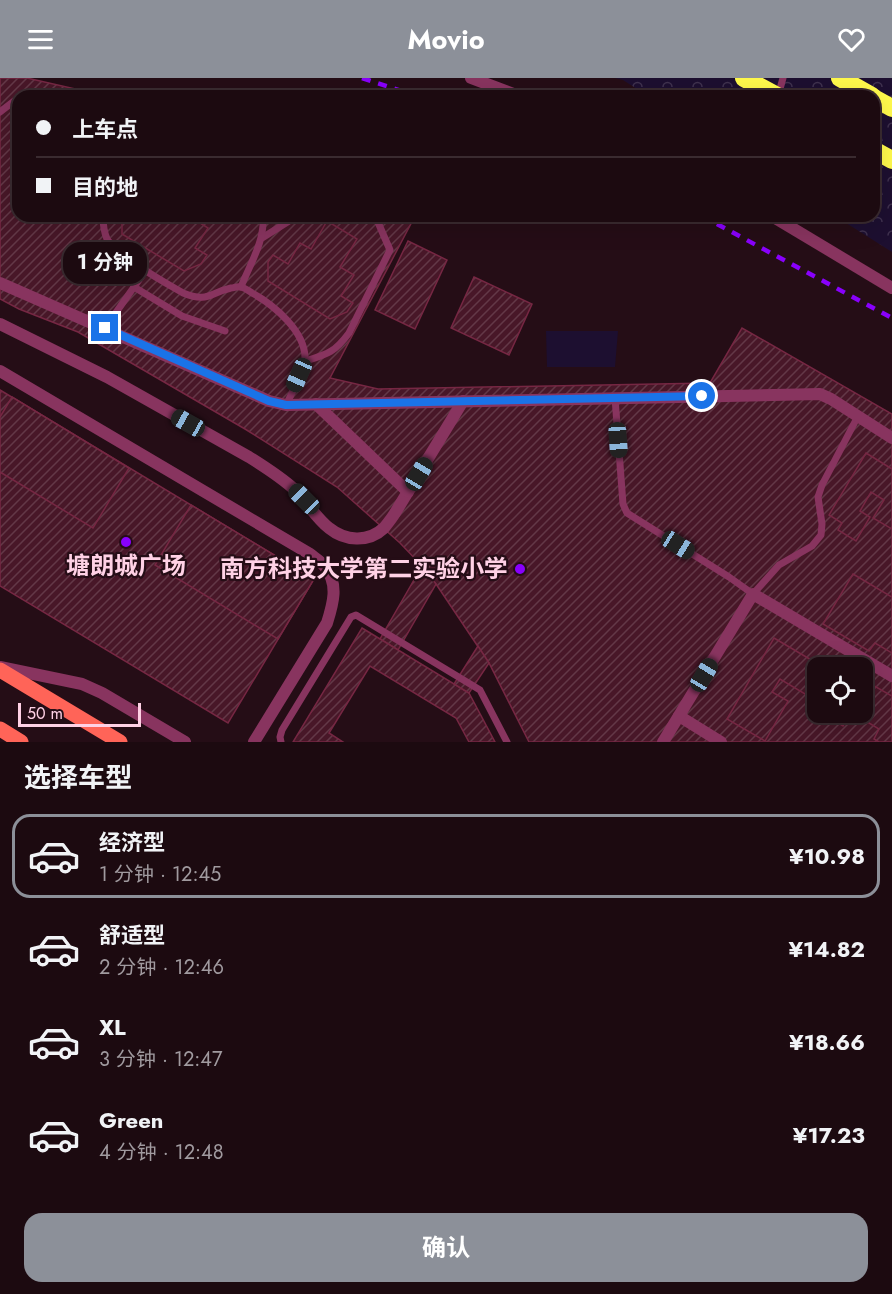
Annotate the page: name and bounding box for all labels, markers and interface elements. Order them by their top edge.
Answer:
text: Movio [407,20,485,59]
icon: menu [24,23,57,56]
icon: heart [835,23,868,56]
text: 上车点 [72,113,138,145]
text: 目的地 [72,171,138,203]
callout: 1 分钟 [63,241,147,283]
text: 1 分钟 [77,248,133,277]
route end [91,314,118,341]
car [283,355,315,395]
route start [688,382,715,409]
car [168,406,208,440]
car [608,421,628,459]
car [402,454,436,494]
car [285,480,323,518]
car [658,528,698,562]
marker: 塘朗城广场 [119,535,133,549]
place label: 塘朗城广场 [66,548,186,583]
place label: 南方科技大学第二实验小学 [220,551,508,586]
marker: 南方科技大学第二实验小学 [513,562,527,576]
car [687,655,721,695]
map controls [807,657,873,723]
button: locate [807,657,873,723]
scale bar [18,700,141,728]
text: 50 m [27,702,63,725]
text: 选择车型 [24,758,132,797]
text: 经济型 [99,826,165,858]
icon: car [27,829,81,883]
text: ¥10.98 [789,840,865,872]
text: 1 分钟 · 12:45 [99,860,221,889]
text: 舒适型 [99,919,165,951]
icon: car [27,922,81,976]
text: ¥14.82 [788,933,865,965]
text: 2 分钟 · 12:46 [99,953,224,982]
text: XL [99,1011,126,1043]
icon: car [27,1015,81,1069]
text: ¥18.66 [789,1026,865,1058]
text: 3 分钟 · 12:47 [99,1045,222,1074]
text: Green [99,1104,163,1136]
icon: car [27,1108,81,1162]
text: ¥17.23 [793,1119,865,1151]
text: 4 分钟 · 12:48 [99,1138,224,1167]
button: 确认 [24,1213,868,1282]

